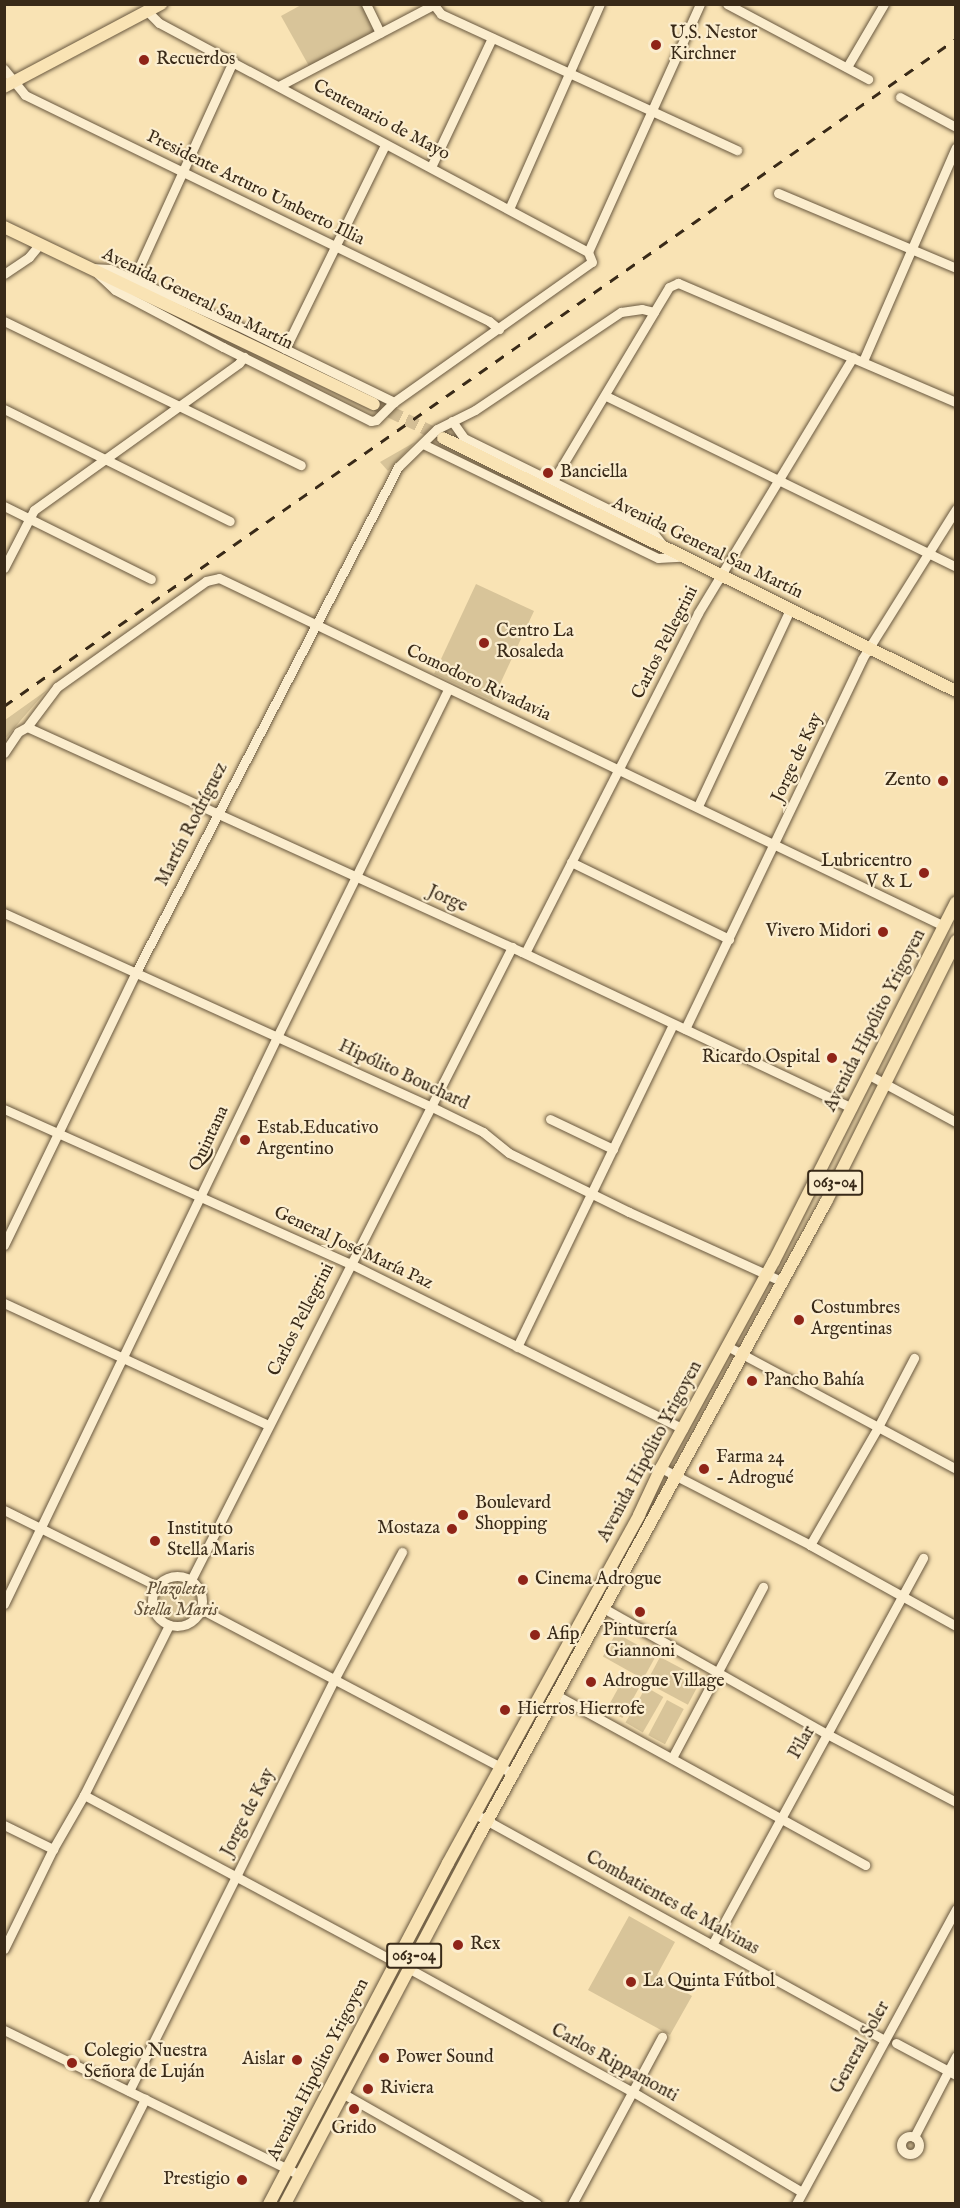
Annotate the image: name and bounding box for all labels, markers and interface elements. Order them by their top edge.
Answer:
place label: U.S. Nestor Kirchner [670,24,757,66]
marker: U.S. Nestor Kirchner [647,36,665,54]
place label: Recuerdos [156,49,235,71]
marker: Recuerdos [137,53,151,67]
street label: Centenario de Mayo [309,76,453,166]
street label: Presidente Arturo Umberto Illia [143,127,367,251]
street label: Avenida General San Martín [98,244,296,356]
place label: Banciella [560,462,628,484]
marker: Banciella [541,466,555,480]
street label: Avenida General San Martín [608,493,806,605]
street label: Carlos Pellegrini [628,583,704,703]
place label: Centro La Rosaleda [496,622,574,664]
marker: Centro La Rosaleda [477,636,491,650]
street label: Comodoro Rivadavia [402,641,554,727]
street label: Jorge de Kay [768,710,828,806]
street label: Martín Rodríguez [153,760,233,890]
place label: Zento [885,770,931,792]
marker: Zento [936,774,950,788]
place label: Lubricentro V & L [821,852,912,894]
marker: Lubricentro V & L [917,866,931,880]
street label: Jorge [424,882,470,918]
place label: Vivero Midori [766,921,871,943]
marker: Vivero Midori [876,925,890,939]
street label: Avenida Hipólito Yrigoyen [821,926,931,1116]
street label: Hipólito Bouchard [334,1036,472,1116]
place label: Ricardo Ospital [702,1047,820,1069]
marker: Ricardo Ospital [825,1051,839,1065]
street label: Quintana [185,1103,235,1175]
place label: Estab.Educativo Argentino [257,1119,379,1162]
marker: Estab.Educativo Argentino [238,1133,252,1147]
road number: 063-04 [806,1170,864,1196]
street label: General José María Paz [270,1203,436,1295]
street label: Carlos Pellegrini [264,1260,340,1380]
place label: Costumbres Argentinas [811,1299,900,1342]
marker: Costumbres Argentinas [792,1313,806,1327]
street label: Avenida Hipólito Yrigoyen [594,1358,708,1546]
place label: Pancho Bahía [764,1370,864,1392]
marker: Pancho Bahía [745,1374,759,1388]
place label: Farma 24 - Adrogué [716,1448,794,1490]
marker: Farma 24 - Adrogué [697,1462,711,1476]
place label: Boulevard Shopping [475,1494,551,1537]
marker: Boulevard Shopping [456,1508,470,1522]
place label: Mostaza [377,1518,440,1540]
place label: Instituto Stella Maris [167,1520,255,1562]
marker: Mostaza [445,1522,459,1536]
marker: Instituto Stella Maris [148,1534,162,1548]
place label: Cinema Adrogue [535,1569,662,1591]
marker: Cinema Adrogue [516,1573,530,1587]
park label: Plazoleta Stella Maris [134,1580,218,1622]
marker: Pinturería Giannoni [633,1605,647,1619]
place label: Pinturería Giannoni [603,1621,677,1664]
place label: Afip [547,1624,579,1646]
marker: Afip [528,1628,542,1642]
place label: Adrogue Village [603,1671,725,1693]
marker: Adrogue Village [584,1675,598,1689]
place label: Hierros Hierrofe [517,1699,645,1721]
marker: Hierros Hierrofe [498,1703,512,1717]
street label: Pilar [785,1723,821,1763]
street label: Jorge de Kay [218,1765,280,1861]
street label: Combatientes de Malvinas [582,1847,762,1961]
place label: Rex [470,1934,501,1956]
marker: Rex [451,1938,465,1952]
road number: 063-04 [386,1943,442,1969]
place label: La Quinta Fútbol [643,1971,775,1993]
street label: Avenida Hipólito Yrigoyen [264,1975,374,2165]
marker: La Quinta Fútbol [624,1975,638,1989]
street label: General Soler [827,1998,895,2098]
street label: Carlos Rippamonti [547,2020,681,2108]
place label: Colegio Nuestra Señora de Luján [84,2042,207,2084]
place label: Power Sound [396,2047,494,2069]
place label: Aislar [242,2049,285,2071]
marker: Power Sound [377,2051,391,2065]
marker: Aislar [290,2053,304,2067]
marker: Colegio Nuestra Señora de Luján [65,2056,79,2070]
place label: Riviera [380,2078,434,2100]
marker: Riviera [361,2082,375,2096]
marker: Grido [347,2102,361,2116]
place label: Grido [332,2118,376,2140]
place label: Prestigio [163,2169,230,2191]
marker: Prestigio [235,2173,249,2187]

